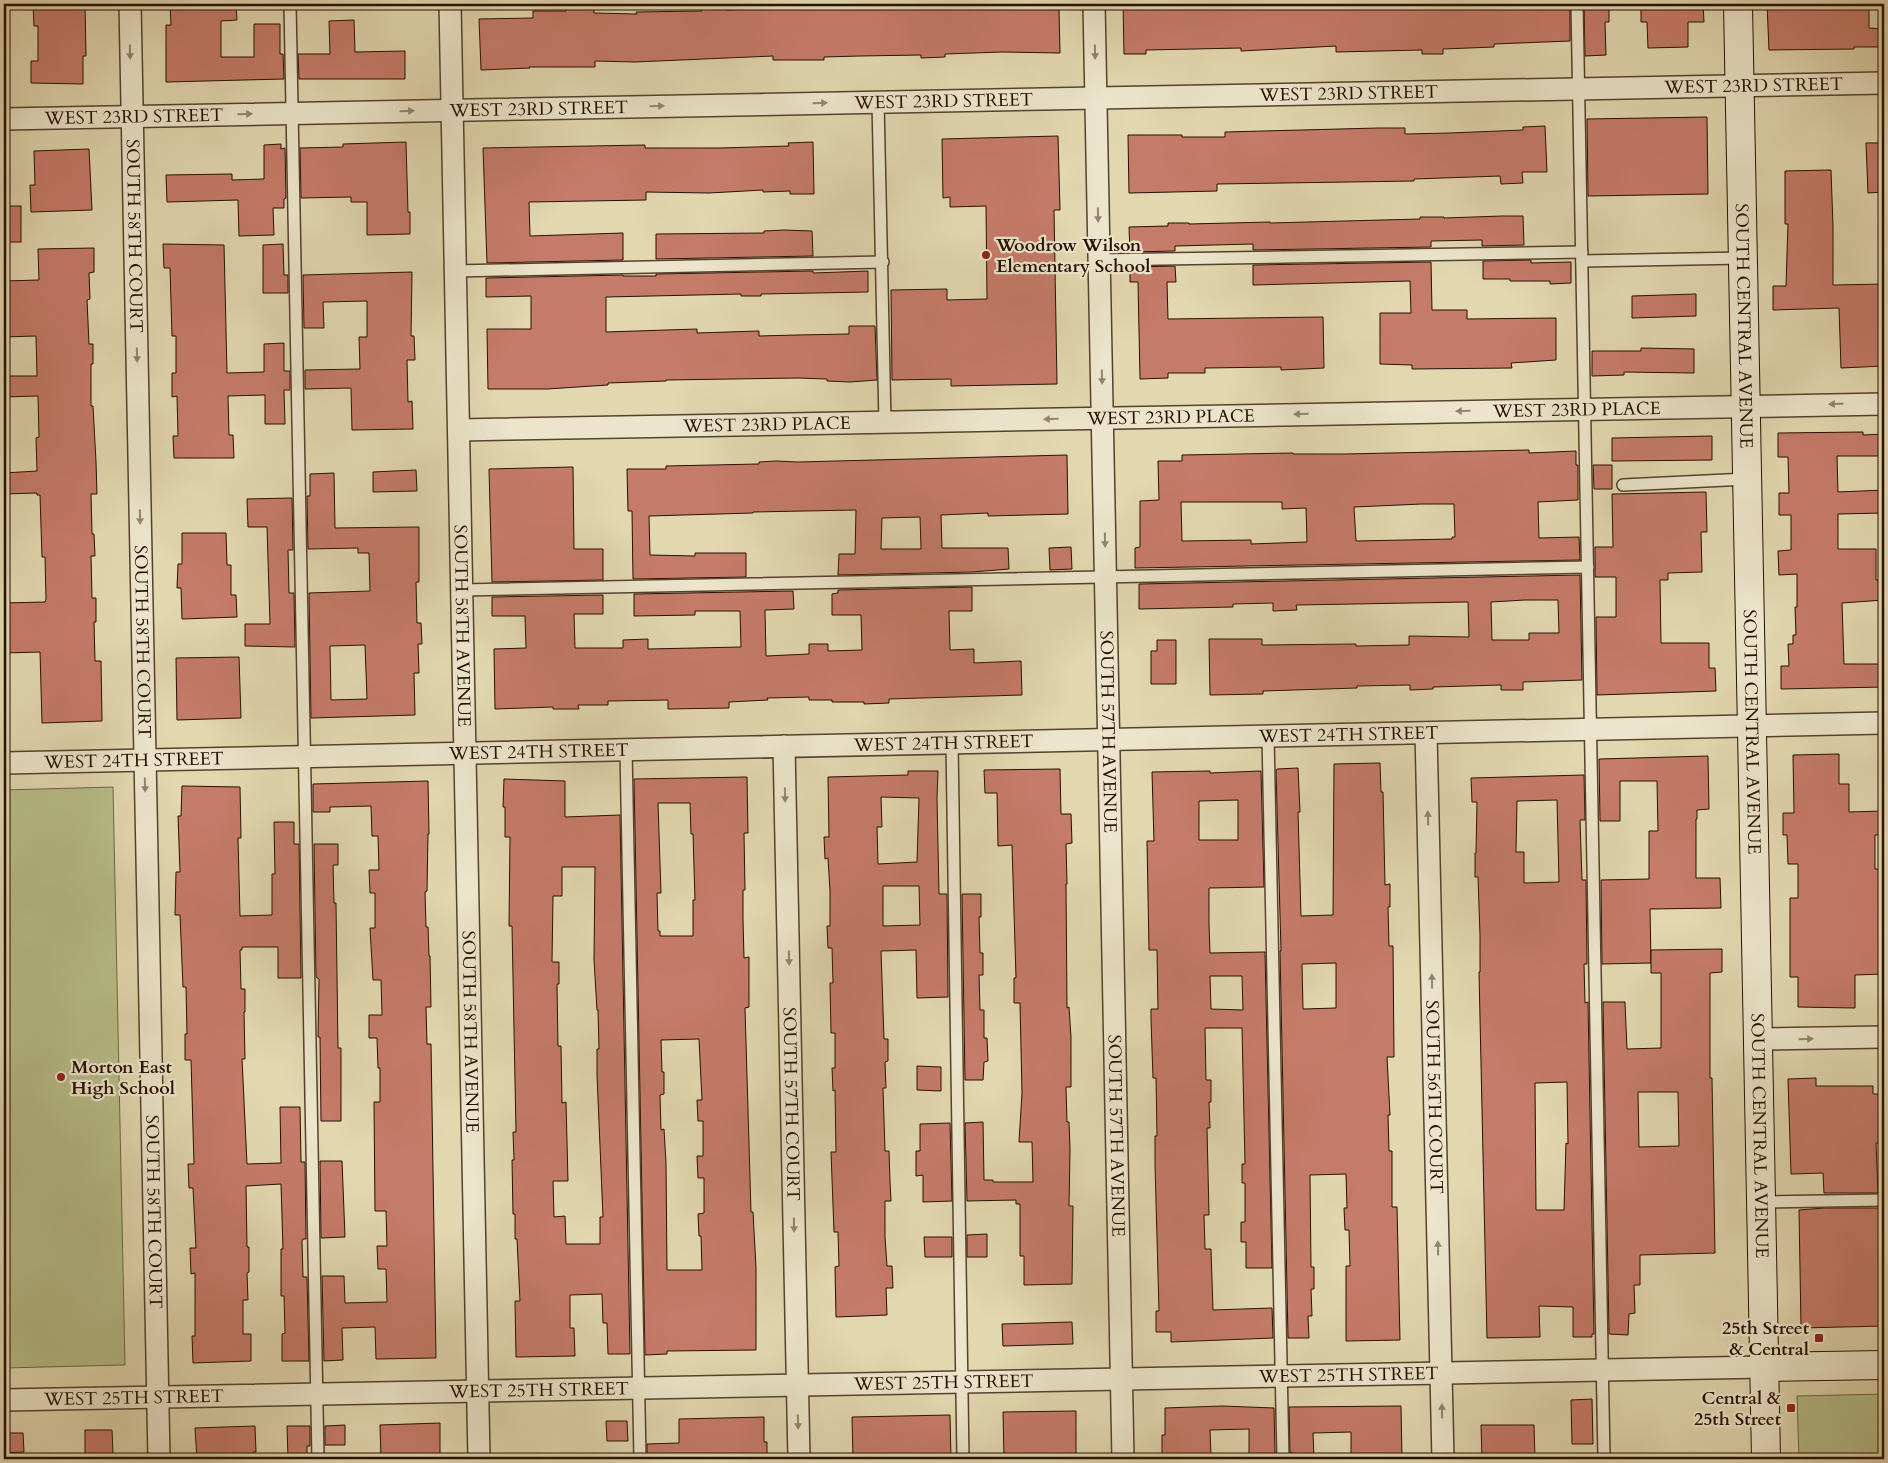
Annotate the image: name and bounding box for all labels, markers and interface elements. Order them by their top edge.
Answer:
one-way arrow [127,45,135,61]
one-way arrow [1091,45,1099,61]
street label: WEST 23RD STREET [1663,71,1843,100]
street label: WEST 23RD STREET [1258,79,1438,107]
street label: WEST 23RD STREET [853,87,1033,115]
street label: WEST 23RD STREET [448,95,628,123]
one-way arrow [812,99,828,107]
street label: WEST 23RD STREET [43,102,224,131]
one-way arrow [650,102,666,110]
one-way arrow [400,107,416,115]
one-way arrow [237,110,253,118]
street label: SOUTH 58TH COURT [120,139,149,333]
street label: SOUTH CENTRAL AVENUE [1729,203,1759,449]
one-way arrow [1095,207,1103,223]
place label: Woodrow Wilson Elementary School [995,233,1150,279]
marker: Woodrow Wilson Elementary School [980,249,992,261]
one-way arrow [133,347,141,363]
one-way arrow [1098,370,1106,386]
street label: WEST 23RD PLACE [1492,396,1661,424]
one-way arrow [1827,401,1843,409]
street label: WEST 23RD PLACE [1086,403,1255,431]
one-way arrow [1455,408,1471,416]
street label: WEST 23RD PLACE [682,410,851,438]
one-way arrow [1292,411,1308,419]
one-way arrow [1042,415,1058,423]
one-way arrow [136,510,144,526]
street label: SOUTH 58TH AVENUE [448,525,477,727]
one-way arrow [1101,532,1109,548]
street label: SOUTH 58TH COURT [128,545,157,739]
street label: SOUTH CENTRAL AVENUE [1737,609,1767,855]
street label: SOUTH 57TH AVENUE [1094,630,1123,833]
street label: WEST 24TH STREET [1258,720,1439,749]
street label: WEST 24TH STREET [853,729,1034,757]
street label: WEST 24TH STREET [448,737,629,766]
street label: WEST 24TH STREET [43,746,224,775]
one-way arrow [142,777,150,793]
one-way arrow [781,787,789,803]
one-way arrow [1424,810,1432,826]
street label: SOUTH 58TH AVENUE [456,930,485,1133]
one-way arrow [785,950,793,966]
one-way arrow [1428,972,1436,988]
street label: SOUTH 56TH COURT [1420,1000,1449,1194]
street label: SOUTH 57TH COURT [777,1007,806,1201]
street label: SOUTH CENTRAL AVENUE [1745,1013,1775,1259]
street label: SOUTH 57TH AVENUE [1102,1034,1131,1237]
one-way arrow [1799,1034,1815,1042]
place label: Morton East High School [71,1055,175,1101]
marker: Morton East High School [55,1071,67,1083]
street label: SOUTH 58TH COURT [140,1115,168,1309]
one-way arrow [790,1217,798,1233]
one-way arrow [1434,1240,1442,1256]
place label: 25th Street & Central [1722,1316,1810,1362]
marker: 25th Street & Central [1813,1332,1825,1344]
street label: WEST 25TH STREET [1258,1361,1439,1389]
street label: WEST 25TH STREET [853,1368,1034,1397]
street label: WEST 25TH STREET [448,1376,629,1404]
street label: WEST 25TH STREET [43,1383,224,1412]
place label: Central & 25th Street [1694,1386,1782,1432]
one-way arrow [1438,1402,1446,1418]
marker: Central & 25th Street [1785,1402,1797,1414]
one-way arrow [794,1415,802,1431]

